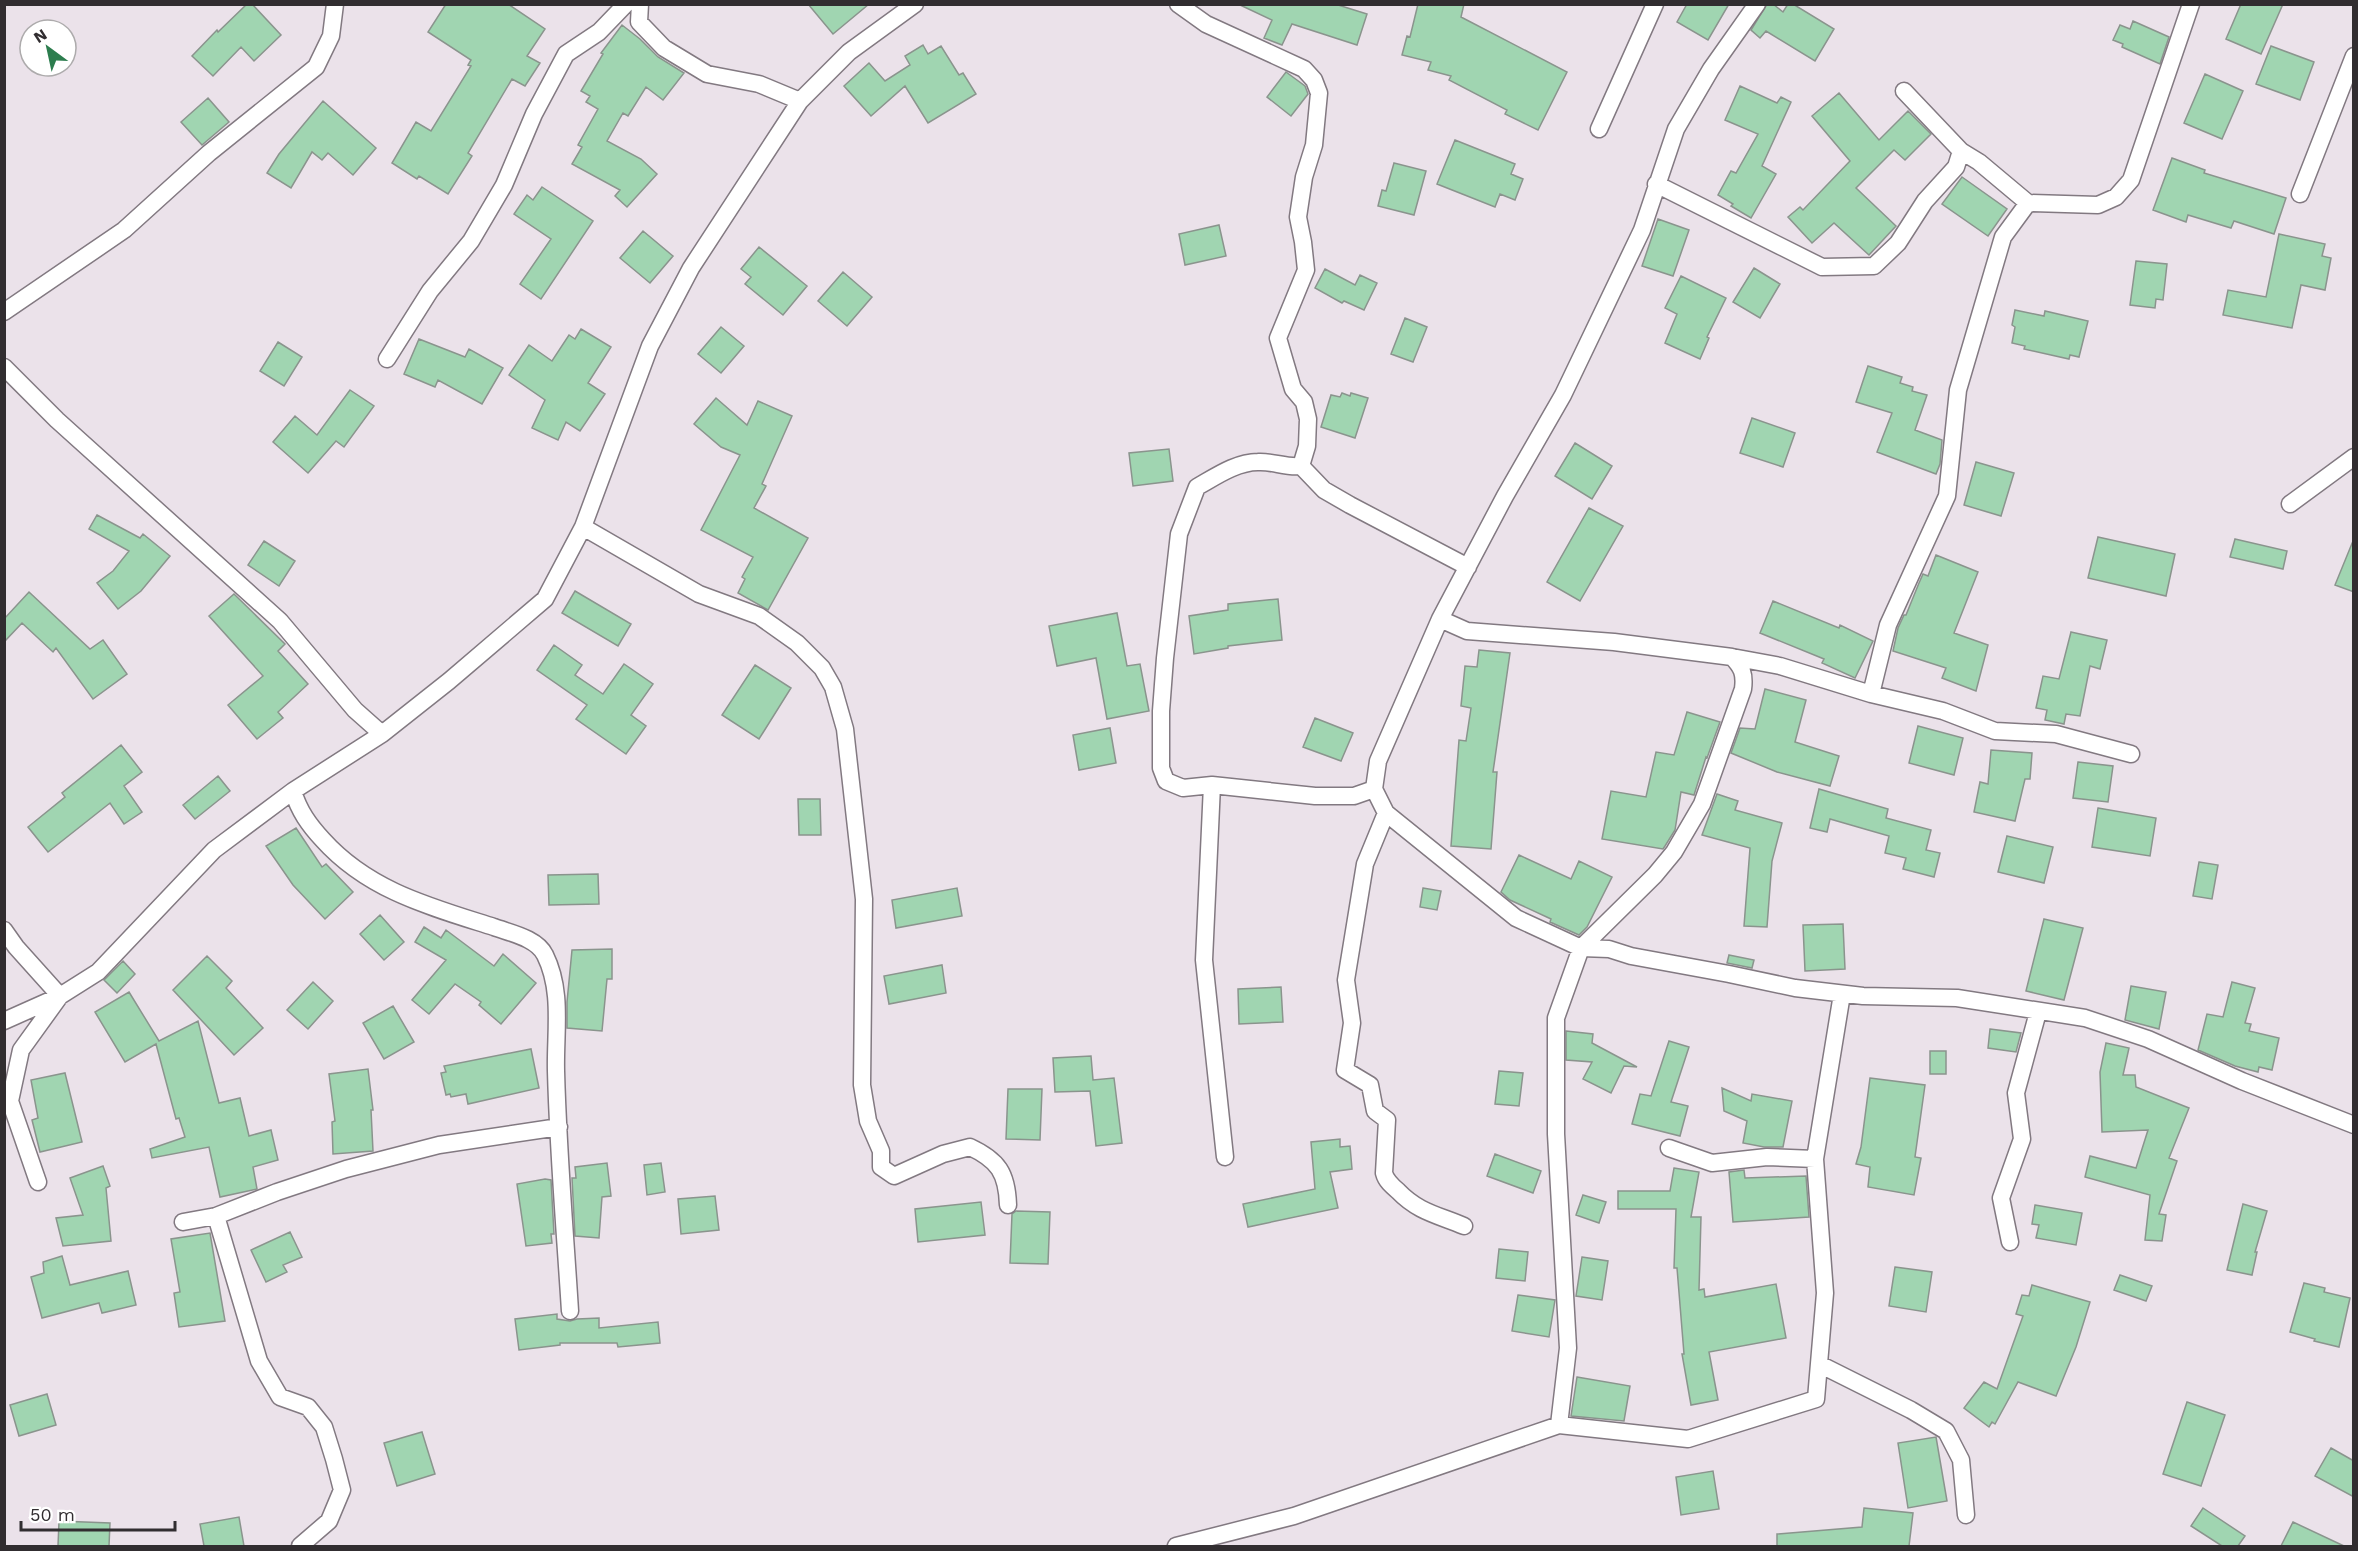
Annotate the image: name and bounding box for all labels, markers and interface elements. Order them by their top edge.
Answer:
north arrow [18,18,78,78]
text: N [30,25,50,47]
scale bar [21,1494,176,1532]
text: 50 m [30,1504,75,1525]

